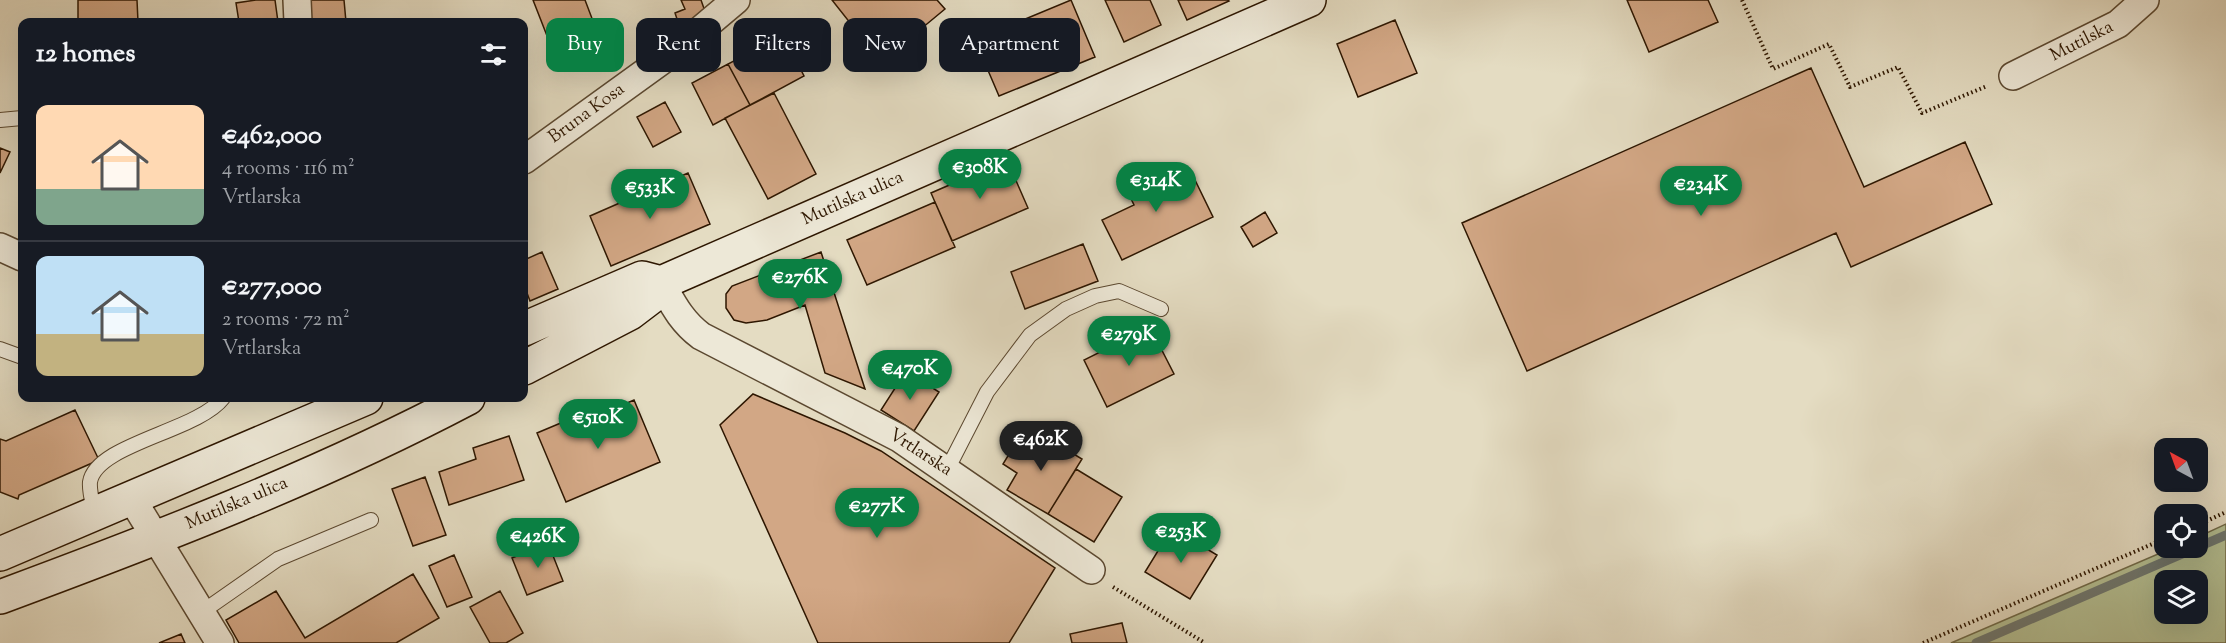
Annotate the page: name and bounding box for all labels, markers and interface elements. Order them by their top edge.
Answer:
street label: Mutilska [2046,15,2118,69]
chip: Buy [546,18,624,72]
chip: Rent [636,18,721,72]
chip: Filters [733,18,831,72]
chip: New [843,18,927,72]
chip: Apartment [939,18,1080,72]
text: 12 homes [36,36,135,73]
icon: filters [477,38,510,71]
street label: Bruna Kosa [543,77,631,151]
text: €462,000 [222,118,322,155]
icon: home [84,129,156,201]
pin: €308K [938,149,1022,200]
text: €308K [952,154,1008,183]
text: 4 rooms · 116 m² [222,155,355,184]
pin: €314K [1114,162,1198,213]
street label: Mutilska ulica [798,165,908,233]
pin: €234K [1659,166,1743,217]
text: €314K [1130,167,1182,196]
pin: €533K [608,169,692,220]
text: €234K [1674,171,1728,200]
text: €533K [625,174,675,203]
text: Vrtlarska [222,184,301,213]
pin: €276K [758,259,842,310]
text: €276K [772,264,828,293]
text: €277,000 [222,269,322,306]
icon: home [84,280,156,352]
text: 2 rooms · 72 m² [222,306,350,335]
pin: €279K [1087,316,1171,367]
text: €279K [1101,321,1157,350]
text: Vrtlarska [222,335,301,364]
pin: €470K [868,350,952,401]
text: €470K [882,355,938,384]
pin: €510K [556,399,640,450]
text: €510K [573,404,623,433]
pin: €462K [999,421,1083,472]
street label: Vrtlarska [883,423,957,483]
text: €462K [1014,426,1068,455]
north arrow [2154,438,2208,492]
map controls [2154,438,2208,624]
street label: Mutilska ulica [182,471,292,537]
pin: €277K [835,488,919,539]
text: €277K [849,493,905,522]
button: locate [2154,504,2208,558]
pin: €253K [1139,513,1223,564]
pin: €426K [496,518,580,569]
text: €253K [1156,518,1206,547]
text: €426K [510,523,566,552]
button: layers [2154,570,2208,624]

